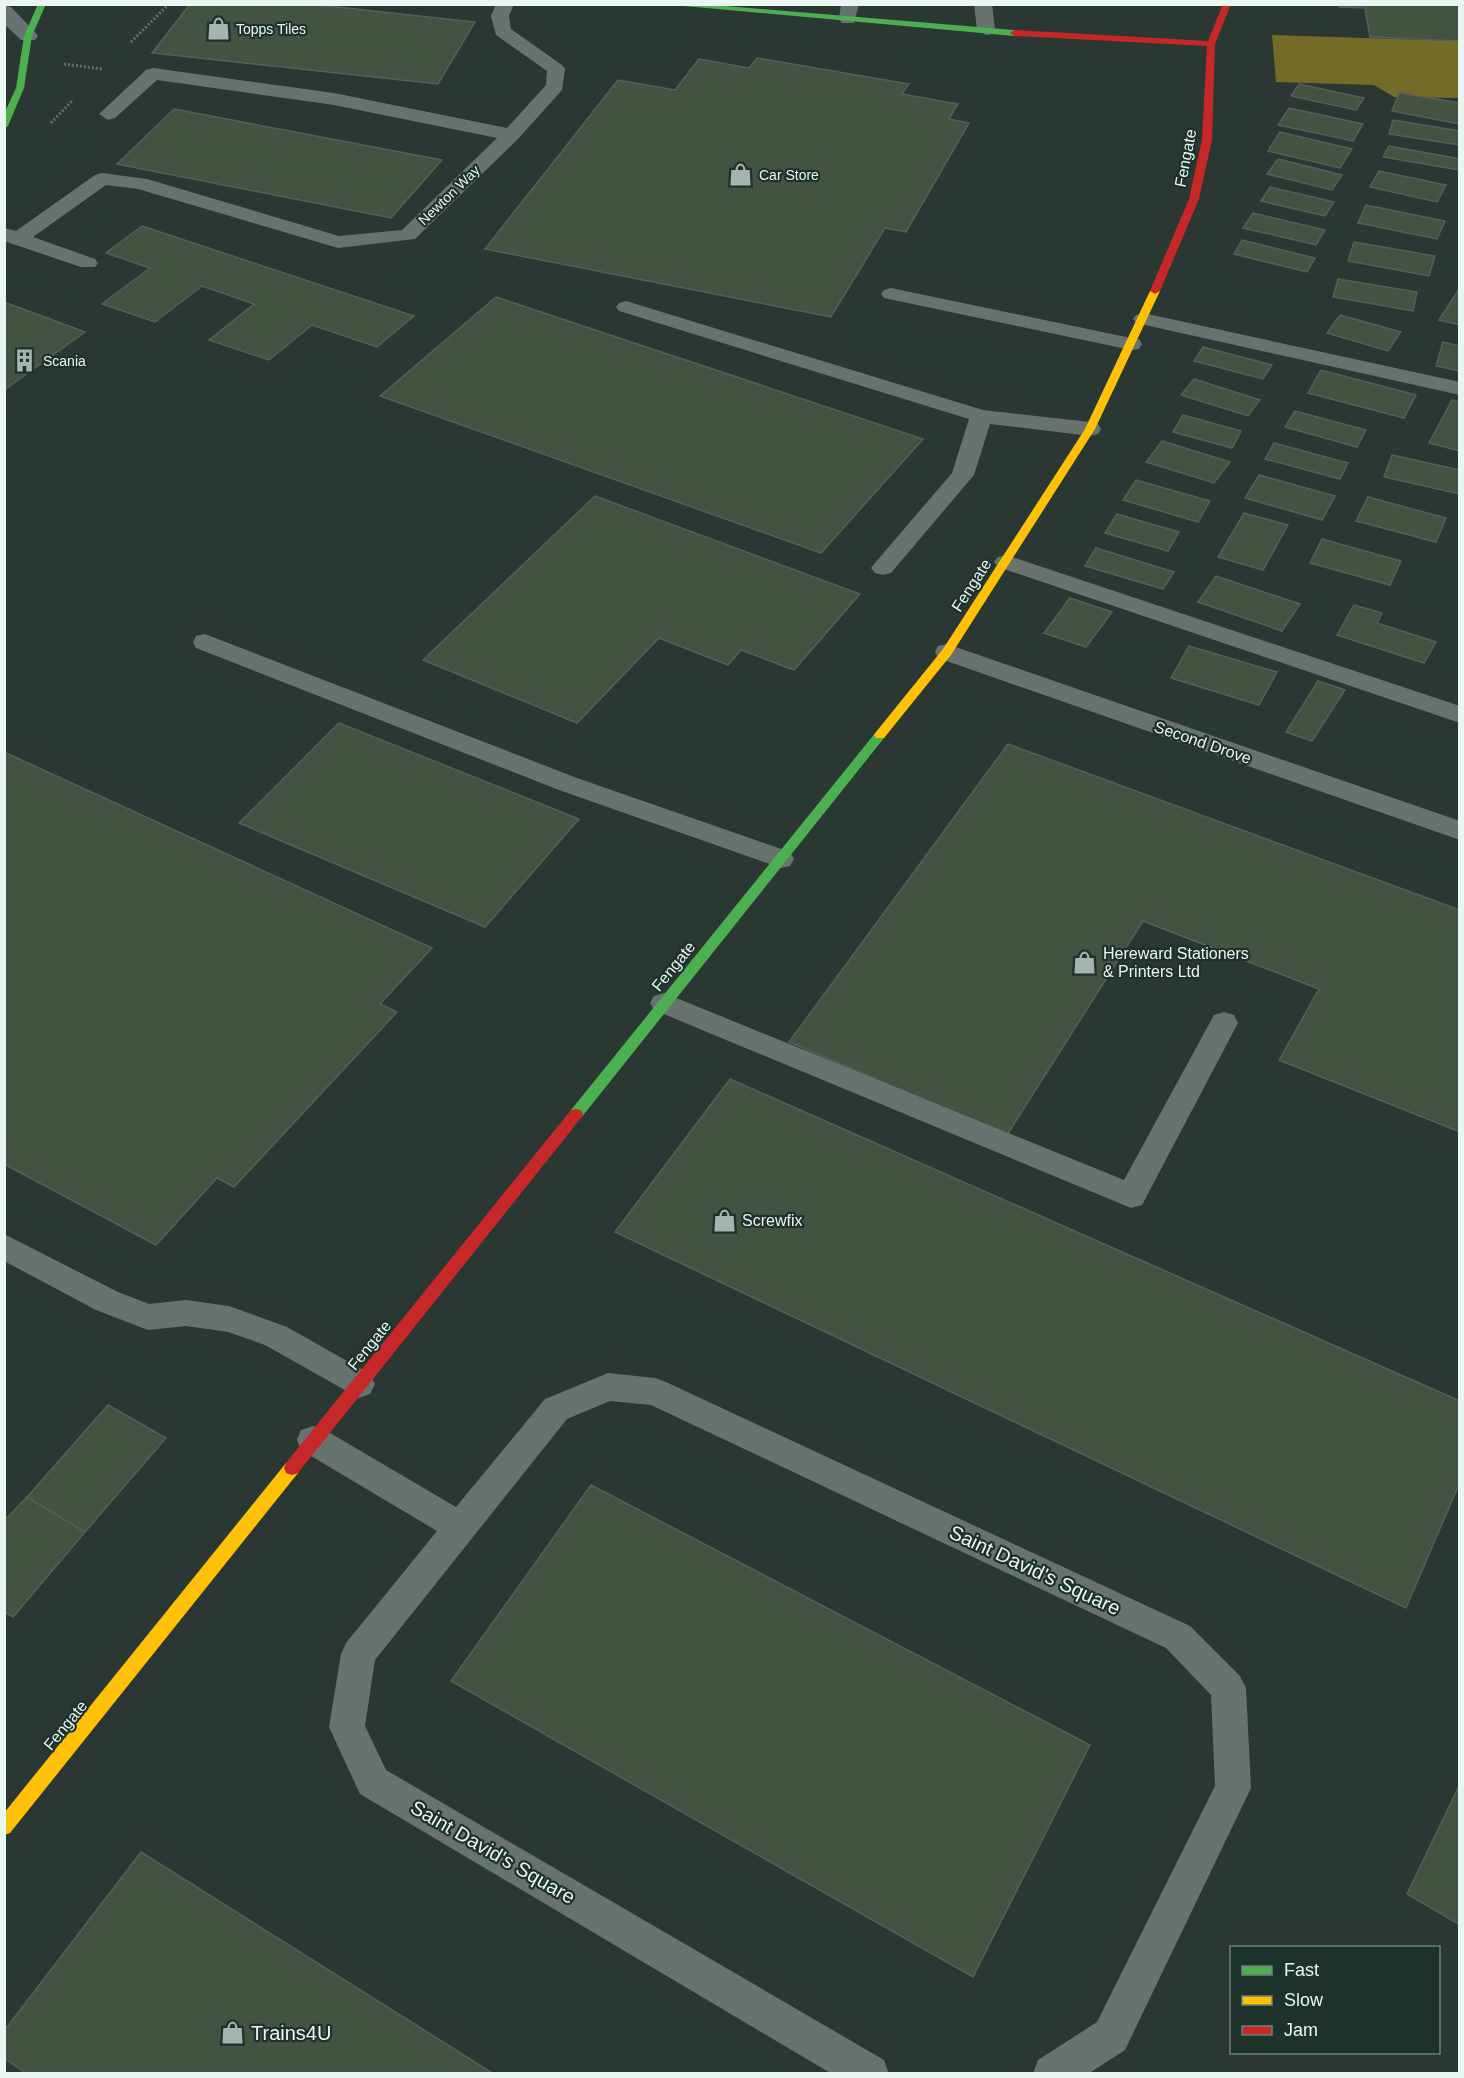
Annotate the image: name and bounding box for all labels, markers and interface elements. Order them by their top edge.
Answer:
shop icon: Topps Tiles [205,16,231,42]
place label: Topps Tiles [236,21,306,37]
street label: Fengate [1172,128,1199,189]
street label: Newton Way [415,162,483,228]
shop icon: Car Store [728,162,754,188]
place label: Car Store [759,167,819,183]
building icon: Scania [12,348,38,374]
place label: Scania [43,353,86,369]
street label: Fengate [948,556,995,615]
street label: Second Drove [1152,718,1254,767]
street label: Fengate [648,938,699,994]
place label: Hereward Stationers & Printers Ltd [1103,945,1249,980]
shop icon: Hereward Stationers & Printers Ltd [1072,949,1098,975]
shop icon: Screwfix [711,1207,737,1233]
place label: Screwfix [742,1212,802,1229]
street label: Fengate [344,1317,395,1373]
street label: Saint David's Square [946,1521,1124,1619]
street label: Fengate [40,1697,91,1753]
street label: Saint David's Square [407,1796,579,1908]
legend [1230,1946,1440,2054]
text: Fast [1284,1960,1319,1980]
text: Slow [1284,1990,1324,2010]
shop icon: Trains4U [220,2020,246,2046]
text: Jam [1284,2020,1318,2040]
place label: Trains4U [251,2022,331,2044]

